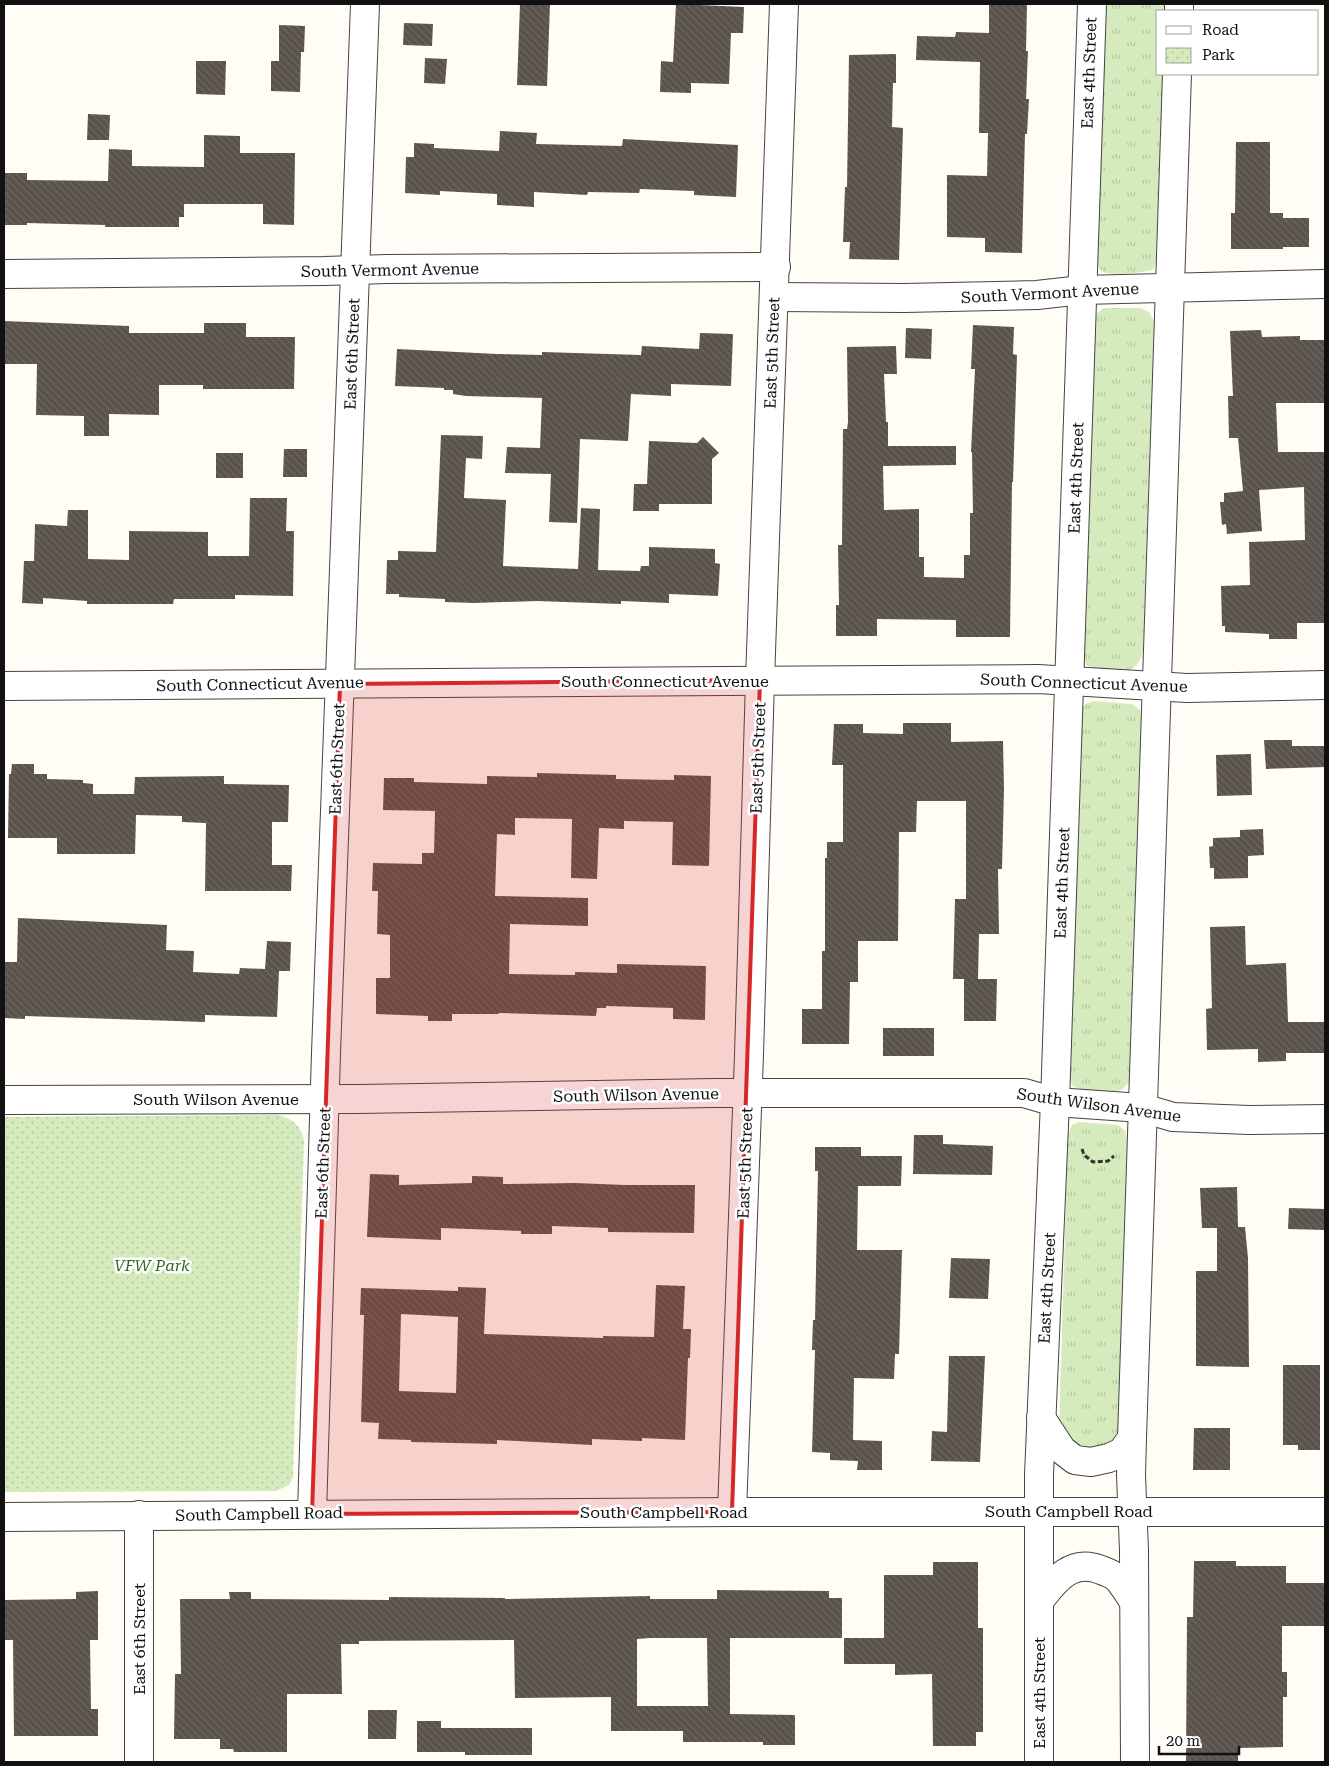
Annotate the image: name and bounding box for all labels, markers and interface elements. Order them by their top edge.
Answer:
legend [1156,10,1319,75]
street label: East 4th Street [1078,17,1100,129]
text: Road [1202,21,1239,39]
text: Park [1202,46,1236,64]
street label: South Vermont Avenue [301,259,479,281]
street label: South Vermont Avenue [961,279,1140,307]
street label: East 5th Street [761,297,783,409]
street label: East 6th Street [341,298,363,410]
street label: East 4th Street [1065,422,1087,534]
street label: South Connecticut Avenue [980,670,1188,696]
street label: South Connecticut Avenue [561,672,769,691]
street label: South Connecticut Avenue [156,673,364,695]
street label: East 5th Street [747,702,769,814]
street label: East 6th Street [326,703,348,815]
street label: East 4th Street [1051,827,1073,939]
street label: South Wilson Avenue [553,1084,719,1106]
street label: South Wilson Avenue [1016,1084,1183,1126]
street label: South Wilson Avenue [133,1090,299,1109]
street label: East 6th Street [312,1107,334,1219]
street label: East 5th Street [734,1107,756,1219]
street label: East 4th Street [1035,1232,1059,1344]
park label: VFW Park [114,1256,190,1275]
street label: South Campbell Road [985,1502,1153,1521]
street label: South Campbell Road [175,1503,343,1525]
street label: South Campbell Road [580,1503,748,1522]
street label: East 6th Street [130,1583,149,1695]
street label: East 4th Street [1030,1637,1049,1749]
scale bar [1159,1724,1239,1756]
text: 20 m [1166,1732,1201,1750]

